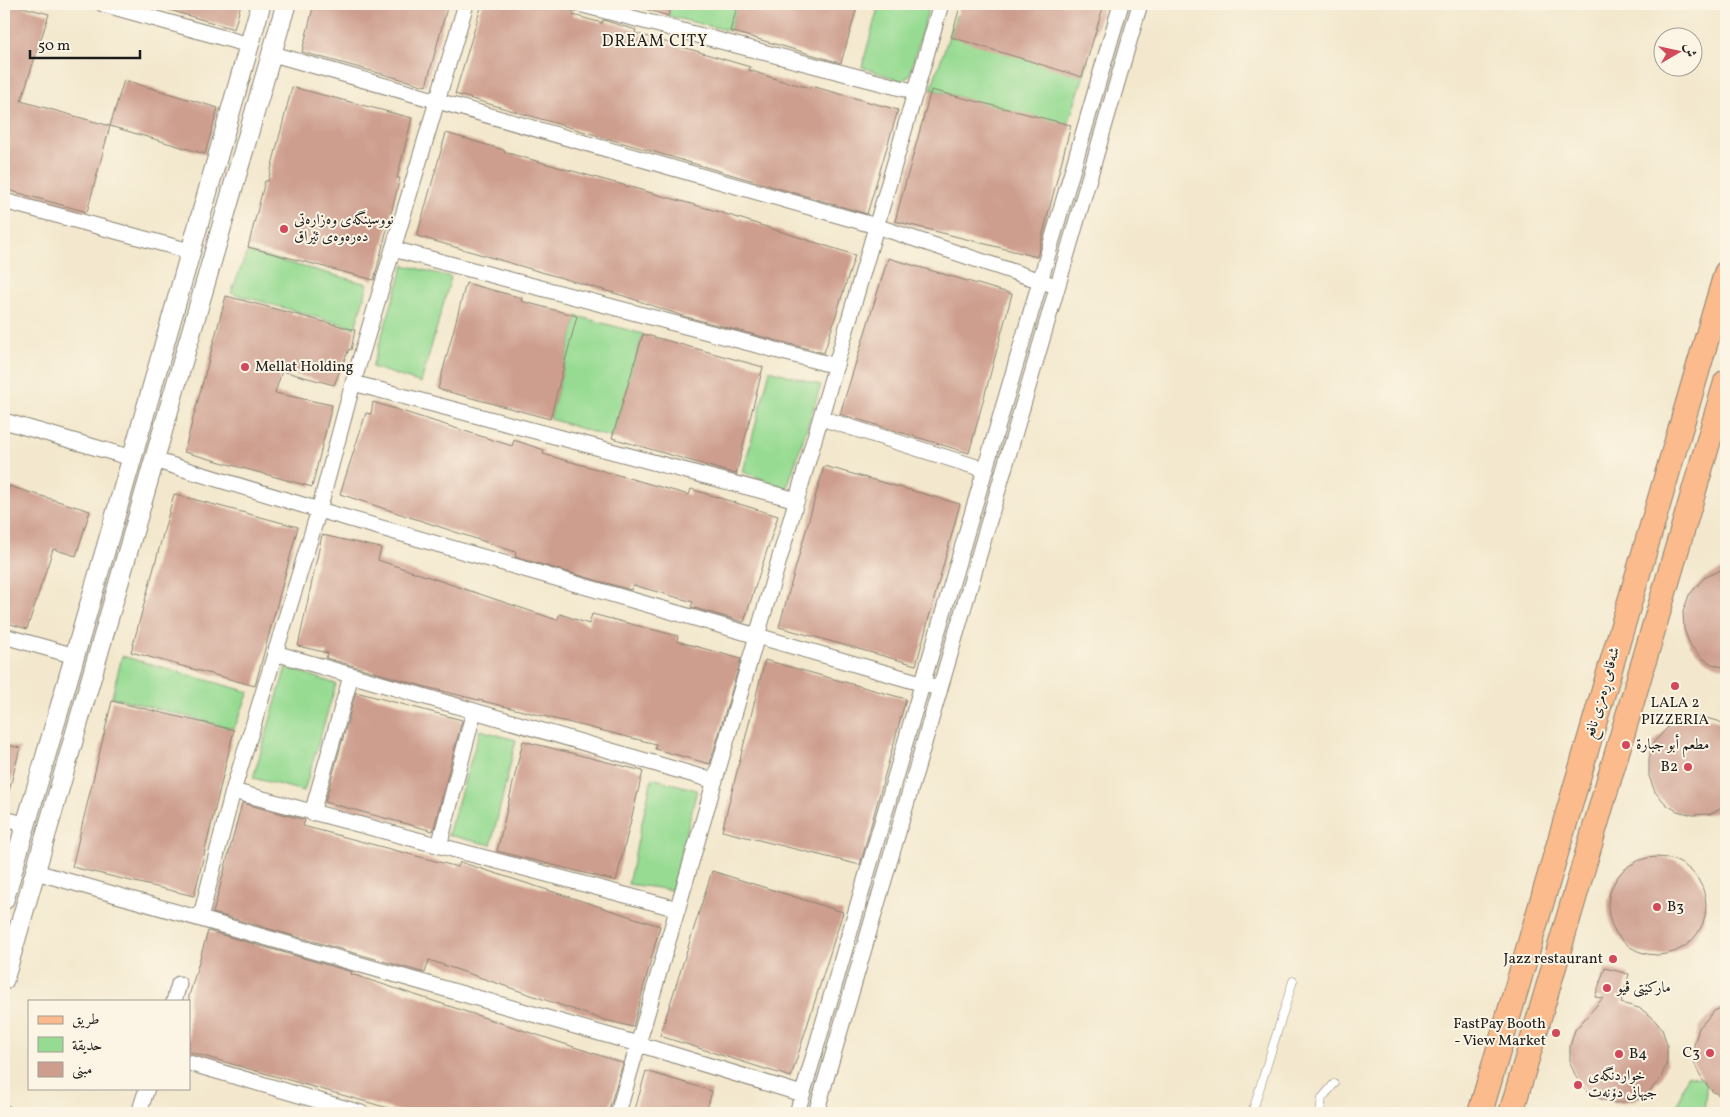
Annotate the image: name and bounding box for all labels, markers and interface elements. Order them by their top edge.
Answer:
scale bar [30,28,140,60]
north arrow [1652,28,1702,78]
district label: DREAM CITY [602,31,708,53]
text: 50 m [38,36,70,57]
text: ش [1679,42,1700,59]
place label: نووسینگەی وەزارەتی دەرەوەی ئێراق [294,210,394,248]
marker: نووسینگەی وەزارەتی دەرەوەی ئێراق [278,223,290,235]
place label: Mellat Holding [255,357,354,378]
marker: Mellat Holding [239,361,251,373]
street label: شەقامی ڕەمزی نافع [1580,645,1628,742]
marker: LALA 2 PIZZERIA [1669,680,1681,692]
place label: LALA 2 PIZZERIA [1641,693,1709,731]
place label: مطعم أبو جبارة [1636,733,1709,758]
marker: مطعم أبو جبارة [1620,739,1632,751]
place label: B2 [1661,757,1678,778]
marker: B2 [1682,761,1694,773]
place label: B3 [1667,897,1684,918]
marker: B3 [1651,901,1663,913]
place label: Jazz restaurant [1504,949,1603,970]
marker: Jazz restaurant [1607,953,1619,965]
place label: مارکێتی ڤیو [1615,978,1671,999]
marker: مارکێتی ڤیو [1601,982,1613,994]
legend [28,1000,190,1090]
text: طريق [72,1010,99,1031]
place label: FastPay Booth - View Market [1453,1014,1546,1052]
marker: FastPay Booth - View Market [1550,1027,1562,1039]
text: حديقة [72,1036,102,1057]
place label: C3 [1683,1043,1700,1064]
place label: B4 [1629,1044,1647,1065]
marker: C3 [1704,1047,1716,1059]
marker: B4 [1613,1048,1625,1060]
text: مبنى [72,1060,92,1081]
place label: خواردنگەی جیهانی دۆنەت [1588,1066,1657,1104]
marker: خواردنگەی جیهانی دۆنەت [1572,1079,1584,1091]

